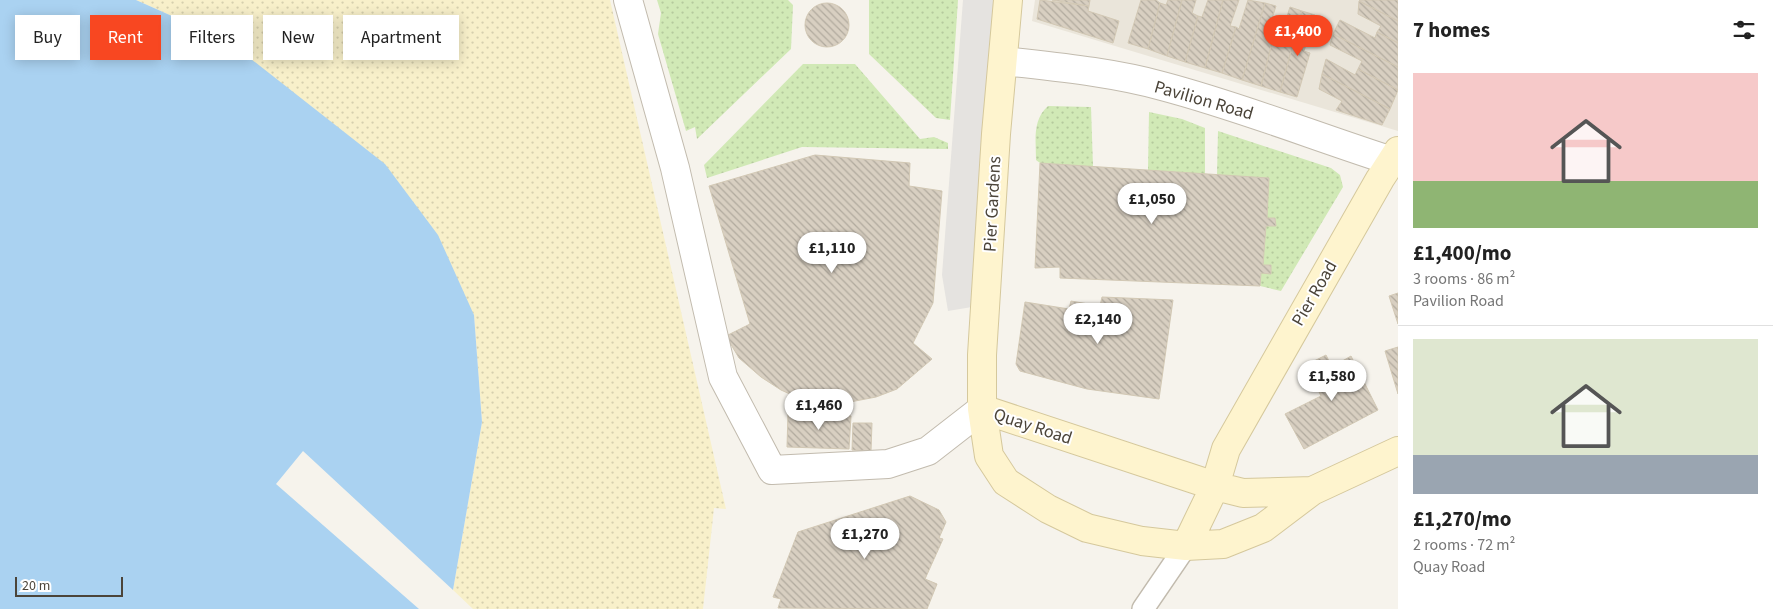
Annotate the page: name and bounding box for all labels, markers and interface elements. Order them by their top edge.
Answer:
chip: Buy [15,15,80,60]
chip: Rent [90,15,161,60]
chip: Filters [171,15,253,60]
chip: New [263,15,333,60]
chip: Apartment [343,15,459,60]
pin: £1,400 [1257,15,1339,57]
text: 7 homes [1413,15,1490,45]
icon: filters [1730,16,1758,44]
text: £1,400 [1274,20,1322,42]
street label: Pavilion Road [1151,74,1256,127]
icon: home [1541,106,1631,196]
street label: Pier Gardens [978,155,1007,253]
pin: £1,050 [1111,182,1193,225]
text: £1,050 [1128,188,1176,210]
pin: £1,110 [791,232,873,274]
text: £1,110 [808,237,856,259]
text: £1,400/mo [1413,238,1512,268]
street label: Pier Road [1286,256,1343,331]
text: 3 rooms · 86 m² [1413,268,1515,290]
text: Pavilion Road [1413,290,1504,312]
pin: £2,140 [1057,302,1139,345]
text: £2,140 [1074,308,1122,330]
pin: £1,580 [1291,360,1373,402]
text: £1,580 [1308,365,1356,387]
icon: home [1541,371,1631,461]
pin: £1,460 [778,388,860,431]
text: £1,460 [795,394,843,416]
street label: Quay Road [990,402,1075,451]
text: £1,270/mo [1413,504,1512,534]
pin: £1,270 [824,518,906,560]
text: £1,270 [841,523,889,545]
text: 2 rooms · 72 m² [1413,534,1515,556]
text: Quay Road [1413,556,1485,578]
scale bar [15,574,122,597]
text: 20 m [22,576,50,596]

